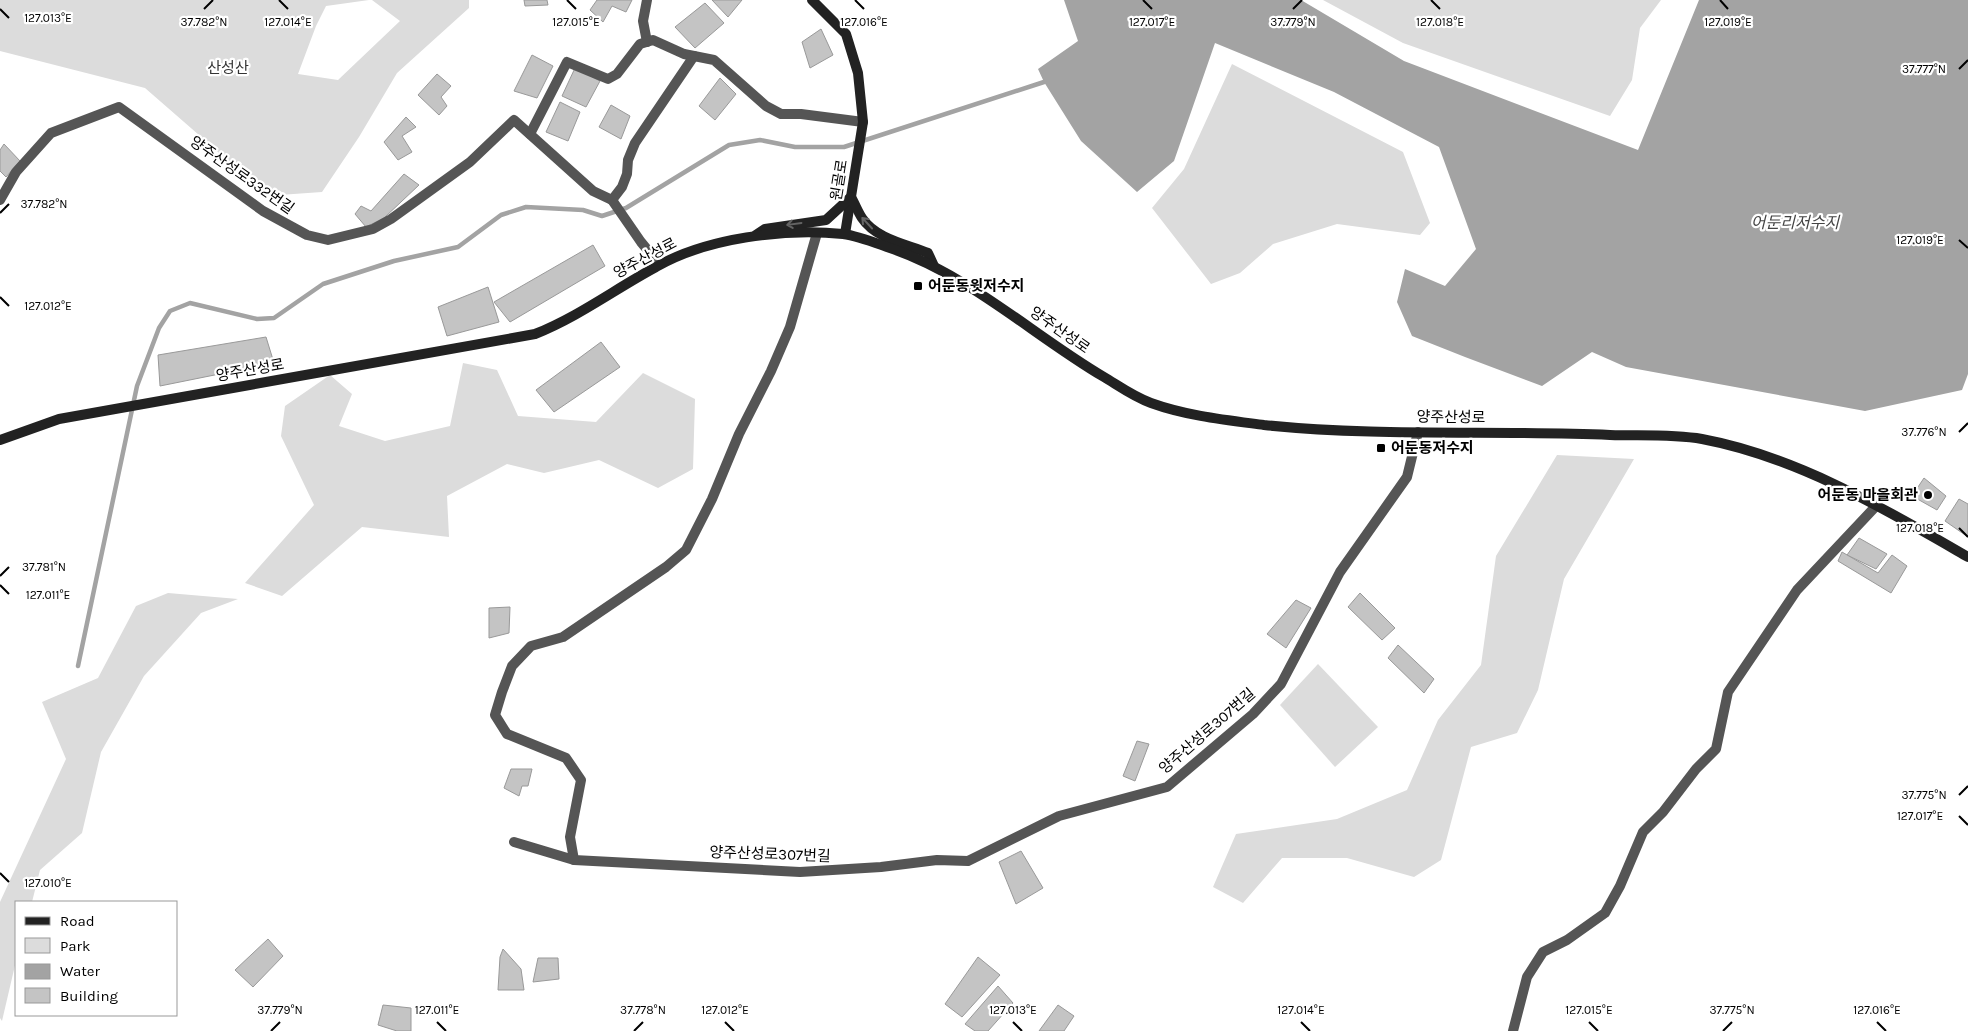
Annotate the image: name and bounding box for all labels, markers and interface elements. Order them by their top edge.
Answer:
text: 127.013°E [24,11,72,25]
text: 37.782°N [180,15,228,29]
text: 127.014°E [264,15,312,29]
text: 127.015°E [552,15,600,29]
text: 127.016°E [840,15,888,29]
text: 127.017°E [1129,15,1175,29]
text: 37.779°N [1270,15,1316,29]
text: 127.018°E [1416,15,1464,29]
text: 127.019°E [1704,15,1752,29]
park label: 산성산 [207,59,249,77]
text: 37.777°N [1902,62,1946,76]
street label: 양주산성로332번길 [186,132,298,218]
street label: 원골로 [827,158,851,202]
text: 37.782°N [20,197,68,211]
water label: 어둔리저수지 [1751,213,1840,232]
one-way arrow [861,216,873,229]
one-way arrow [786,219,802,229]
text: 127.019°E [1896,233,1944,247]
street label: 양주산성로 [610,234,680,282]
place label: 어둔동윗저수지 [928,277,1025,295]
marker: 어둔동윗저수지 [912,280,924,292]
text: 127.012°E [24,299,72,313]
street label: 양주산성로 [1027,303,1093,357]
street label: 양주산성로 [214,355,286,385]
street label: 양주산성로 [1416,407,1486,427]
text: 37.776°N [1901,425,1947,439]
place label: 어둔동저수지 [1391,439,1474,457]
marker: 어둔동저수지 [1375,442,1387,454]
place label: 어둔동 마을회관 [1818,486,1918,504]
marker: 어둔동 마을회관 [1922,489,1934,501]
text: 127.018°E [1896,521,1944,535]
text: 37.781°N [22,560,66,574]
text: 127.011°E [26,588,70,602]
street label: 양주산성로307번길 [1155,684,1259,778]
text: 37.775°N [1901,788,1947,802]
text: 127.017°E [1897,809,1943,823]
street label: 양주산성로307번길 [709,843,831,865]
text: 127.010°E [24,876,72,890]
legend [15,901,178,1016]
text: Road [60,912,95,930]
text: Park [60,937,90,955]
text: Water [60,962,101,980]
text: Building [60,987,118,1005]
text: 37.779°N [257,1003,303,1017]
text: 127.011°E [415,1003,459,1017]
text: 37.778°N [620,1003,666,1017]
text: 127.012°E [701,1003,749,1017]
text: 127.013°E [989,1003,1037,1017]
text: 127.014°E [1277,1003,1325,1017]
text: 127.015°E [1565,1003,1613,1017]
text: 37.775°N [1709,1003,1755,1017]
text: 127.016°E [1853,1003,1901,1017]

